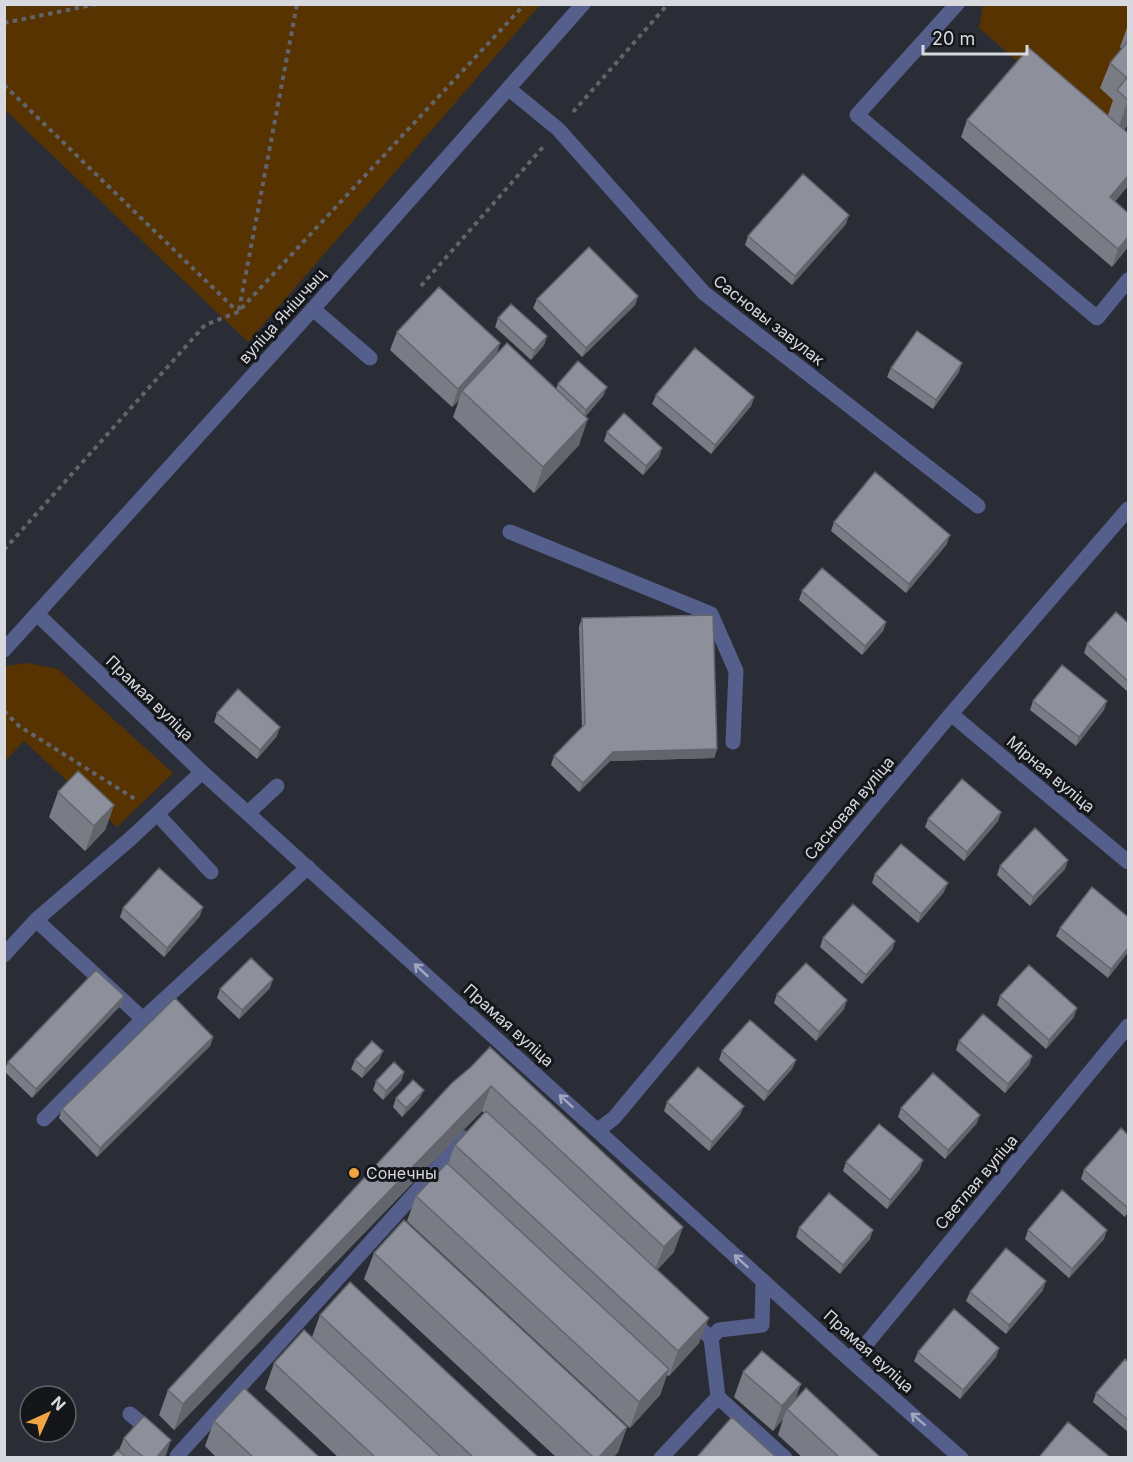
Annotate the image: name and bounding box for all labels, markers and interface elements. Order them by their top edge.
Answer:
scale bar [923,18,1026,56]
text: 20 m [932,28,975,49]
street label: вуліца Янішчыц [234,264,330,368]
street label: Сасновы завулак [710,270,829,370]
street label: Прамая вуліца [102,651,198,745]
street label: Мірная вуліца [1003,731,1099,817]
street label: Сасновая вуліца [800,752,898,864]
one-way arrow [414,963,429,977]
street label: Прамая вуліца [460,979,558,1071]
one-way arrow [559,1094,574,1108]
street label: Светлая вуліца [930,1130,1022,1234]
place label: Сонечны [366,1163,437,1183]
marker: Сонечны [347,1166,361,1180]
one-way arrow [734,1254,749,1268]
street label: Прамая вуліца [820,1305,918,1397]
north arrow [18,1384,78,1444]
text: N [47,1392,70,1415]
one-way arrow [910,1412,925,1426]

